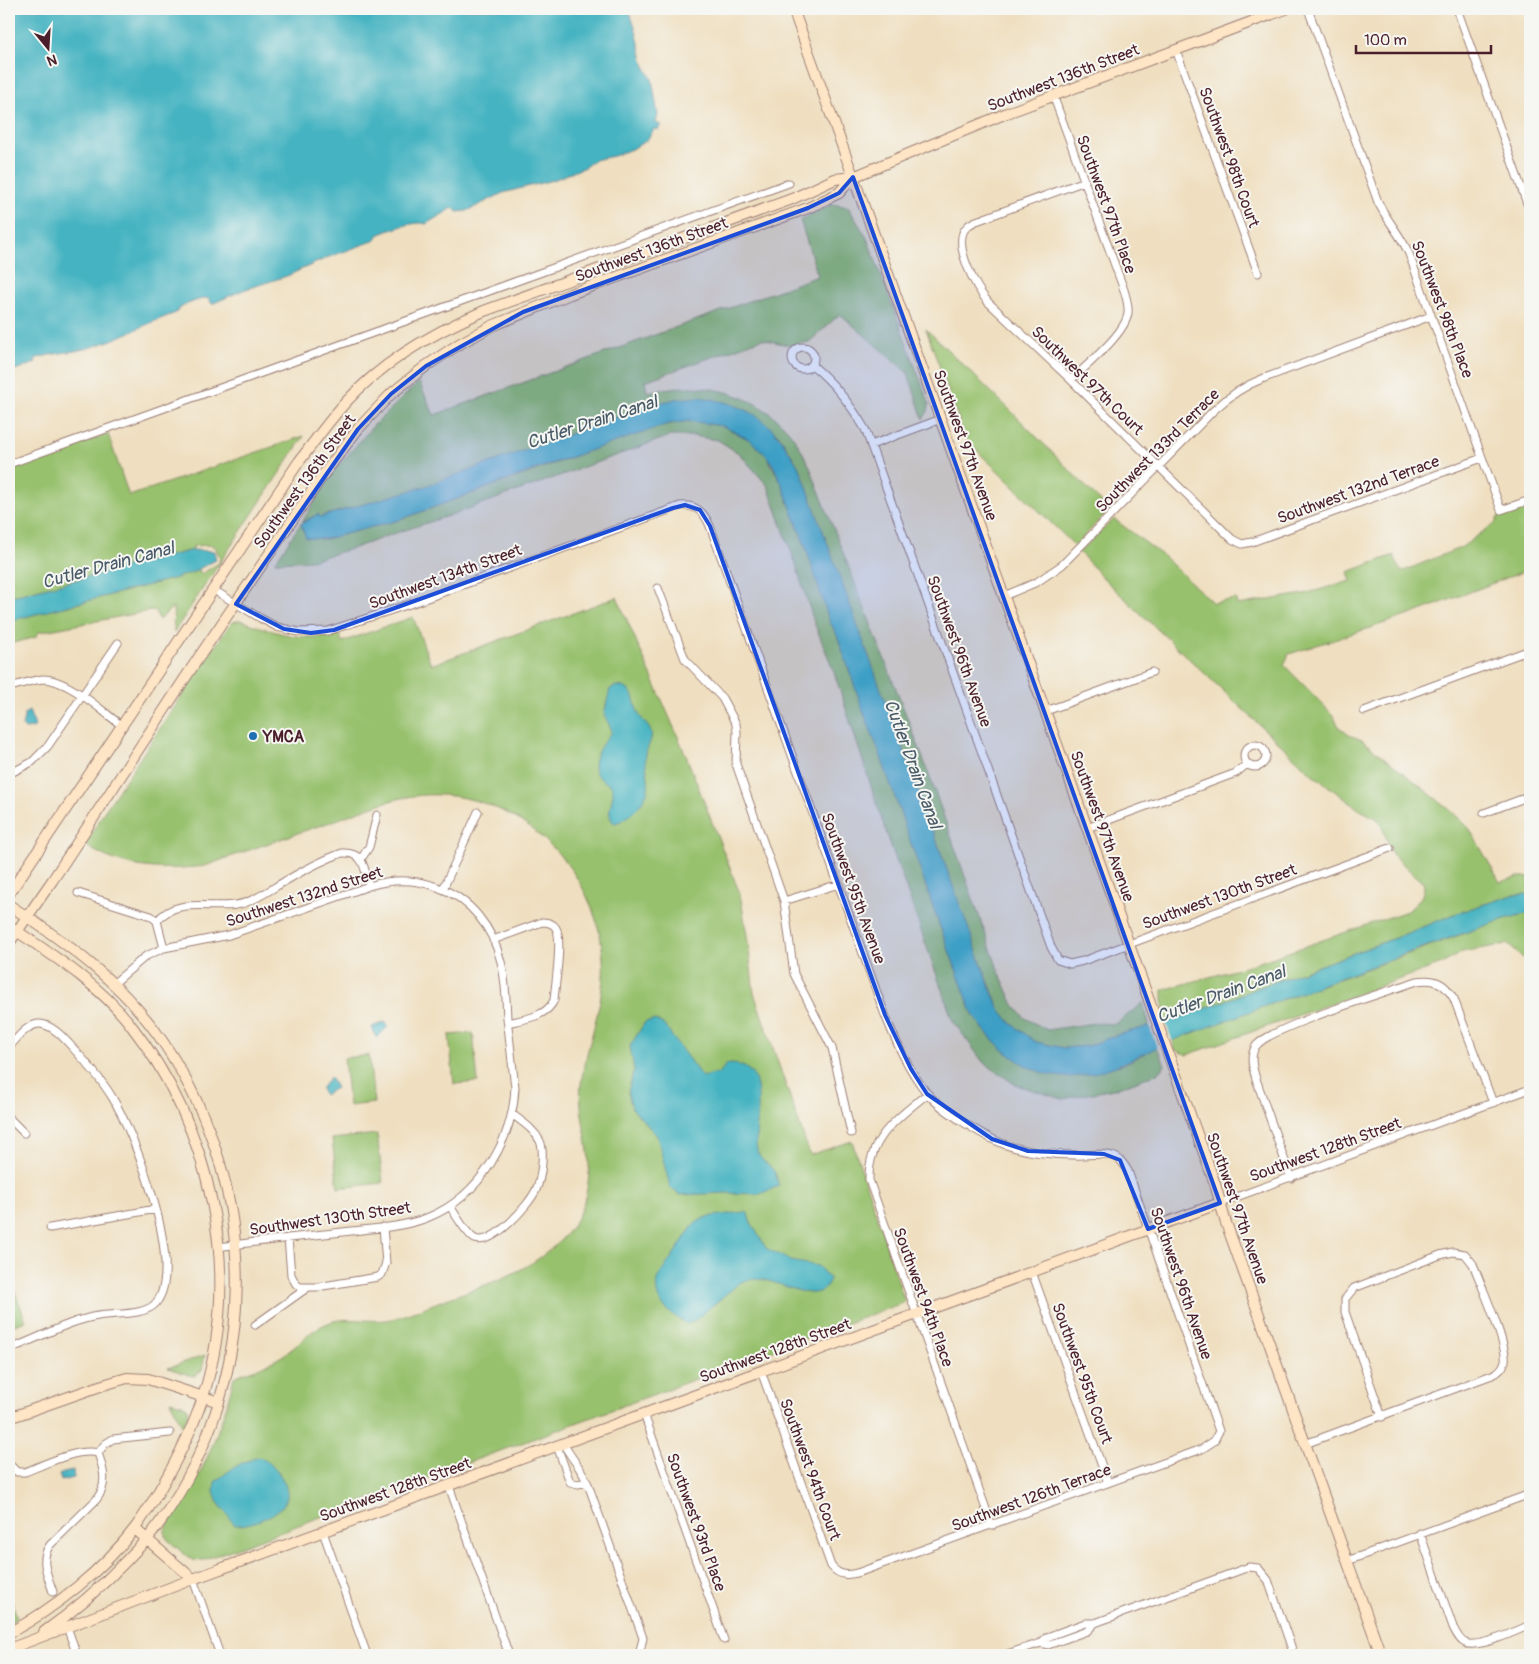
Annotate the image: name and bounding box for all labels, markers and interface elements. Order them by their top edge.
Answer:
north arrow [22,22,72,72]
scale bar [1356,22,1492,54]
text: 100 m [1364,31,1407,50]
street label: Southwest 136th Street [985,40,1143,116]
text: N [45,50,59,69]
street label: Southwest 98th Court [1194,84,1264,231]
street label: Southwest 97th Place [1072,132,1140,276]
street label: Southwest 136th Street [572,213,731,287]
street label: Southwest 98th Place [1407,238,1478,381]
street label: Southwest 97th Court [1027,322,1148,440]
street label: Southwest 97th Avenue [928,367,1002,524]
street label: Southwest 133rd Terrace [1092,384,1224,517]
water label: Cutler Drain Canal [524,390,662,454]
street label: Southwest 136th Street [249,410,361,553]
street label: Southwest 132nd Terrace [1275,451,1442,529]
water label: Cutler Drain Canal [40,536,178,594]
street label: Southwest 134th Street [366,540,525,614]
street label: Southwest 96th Avenue [922,573,996,730]
water label: Cutler Drain Canal [878,696,947,834]
place label: YMCA [262,727,305,747]
marker: YMCA [247,730,259,742]
street label: Southwest 97th Avenue [1065,748,1139,905]
street label: Southwest 95th Avenue [816,810,890,967]
street label: Southwest 130th Street [1140,860,1300,934]
street label: Southwest 132nd Street [223,862,386,932]
water label: Cutler Drain Canal [1153,960,1291,1029]
street label: Southwest 128th Street [1247,1113,1404,1187]
street label: Southwest 97th Avenue [1202,1130,1272,1287]
street label: Southwest 130th Street [248,1198,413,1240]
street label: Southwest 96th Avenue [1146,1205,1217,1362]
street label: Southwest 94th Place [889,1225,958,1370]
street label: Southwest 95th Court [1047,1300,1117,1447]
street label: Southwest 128th Street [697,1314,854,1388]
street label: Southwest 94th Court [775,1396,845,1543]
street label: Southwest 93rd Place [662,1450,730,1594]
street label: Southwest 128th Street [317,1453,474,1527]
street label: Southwest 126th Terrace [949,1460,1114,1536]

